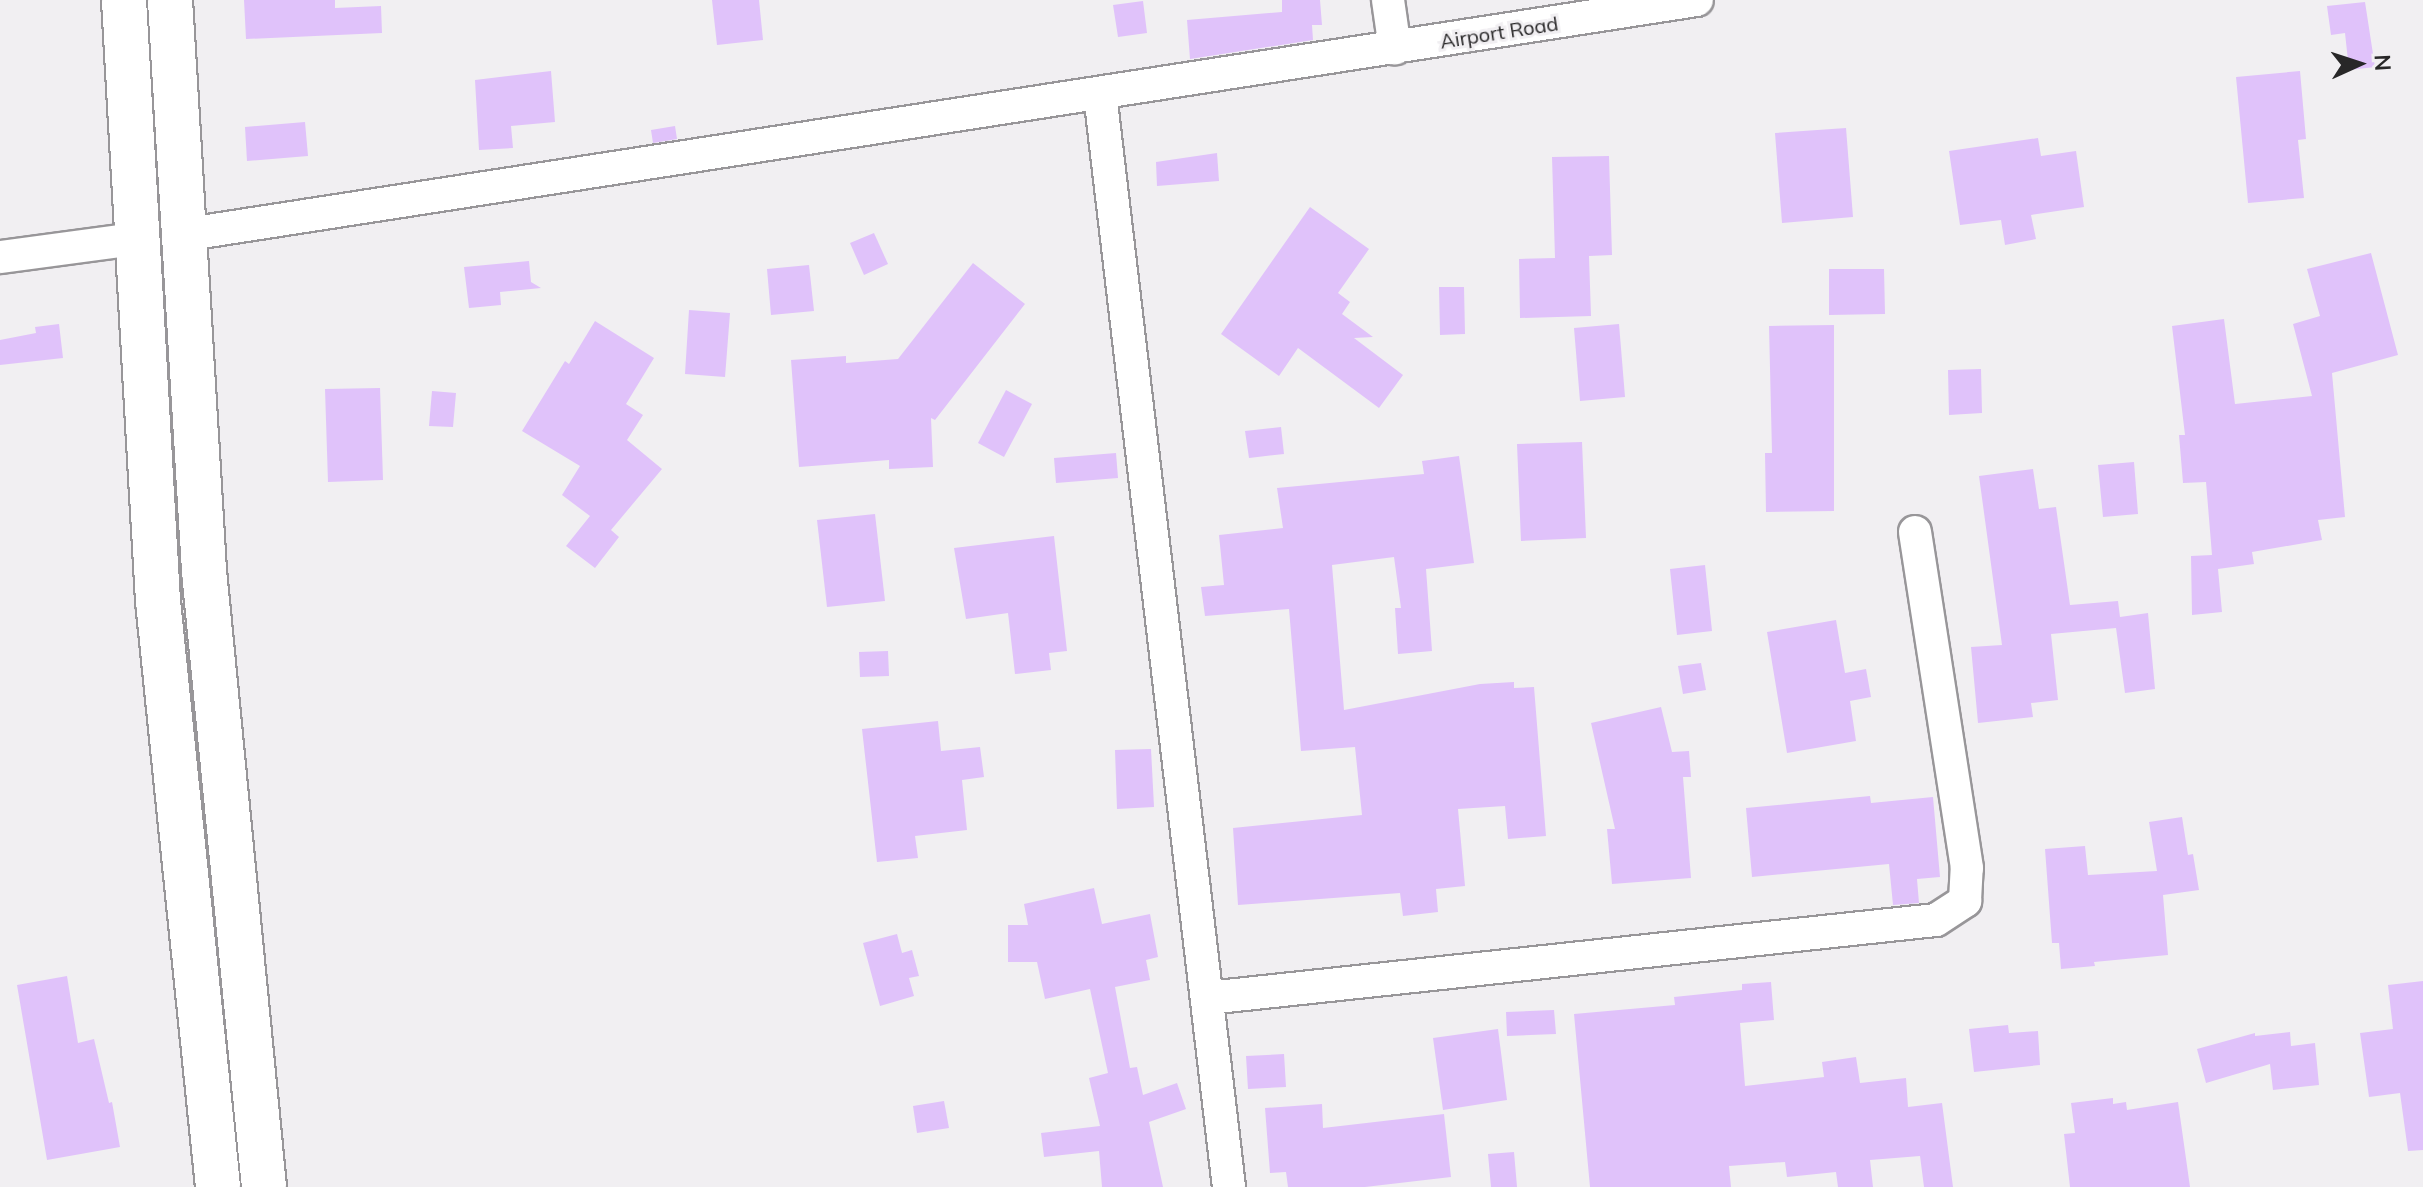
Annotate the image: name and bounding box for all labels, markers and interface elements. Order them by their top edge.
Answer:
street label: Airport Road [1438,11,1560,53]
north arrow [2319,24,2399,104]
text: N [2369,54,2397,72]

